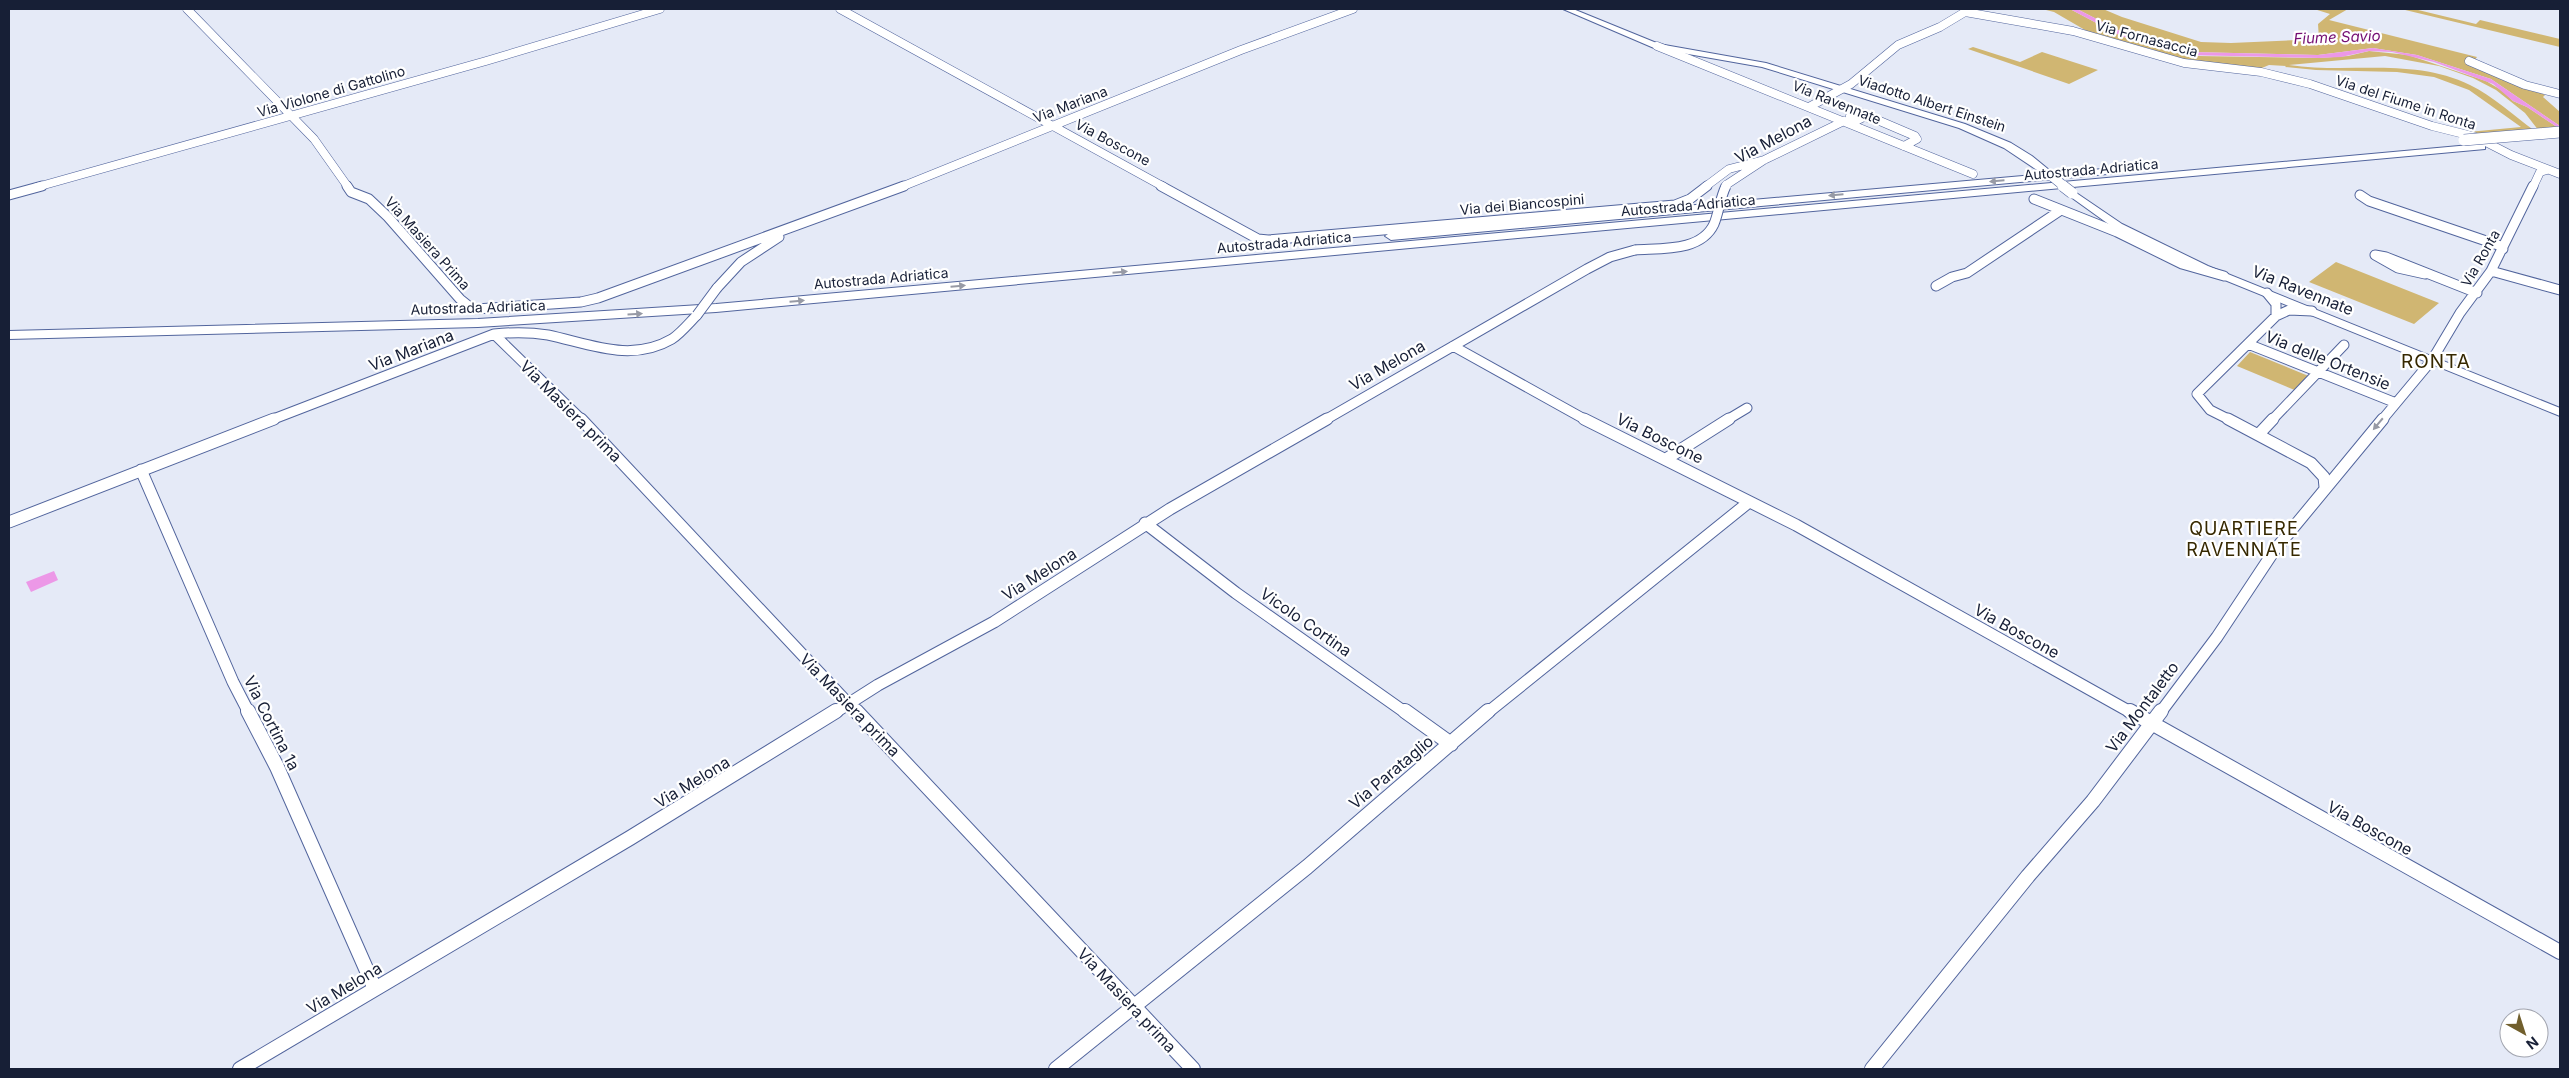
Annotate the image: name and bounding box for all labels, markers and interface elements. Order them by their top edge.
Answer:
street label: Via Fornasaccia [2094,16,2200,60]
water label: Fiume Savio [2293,26,2381,48]
street label: Via Violone di Gattolino [255,62,407,120]
street label: Viadotto Albert Einstein [1856,71,2008,135]
street label: Via del Fiume in Ronta [2334,71,2478,133]
street label: Via Ravennate [1790,76,1884,128]
street label: Via Mariana [1030,82,1110,126]
street label: Via Melona [1731,110,1815,168]
street label: Via Boscone [1073,115,1153,169]
street label: Autostrada Adriatica [2023,155,2159,183]
one-way arrow [1989,177,2005,185]
street label: Via dei Biancospini [1459,190,1585,218]
street label: Autostrada Adriatica [1620,191,1756,219]
one-way arrow [1827,192,1843,200]
street label: Via Masiera Prima [382,193,474,293]
street label: Via Ronta [2457,227,2503,289]
street label: Autostrada Adriatica [1216,228,1352,256]
street label: Via Ravennate [2249,261,2357,319]
street label: Autostrada Adriatica [813,264,949,292]
one-way arrow [1112,268,1128,276]
one-way arrow [951,282,967,290]
street label: Autostrada Adriatica [410,296,546,318]
one-way arrow [789,297,805,305]
one-way arrow [627,310,643,318]
street label: Via Mariana [366,325,456,375]
street label: Via delle Ortensie [2263,326,2393,394]
street label: Via Melona [1346,335,1428,395]
district label: RONTA [2401,350,2471,373]
street label: Via Masiera prima [516,356,626,466]
street label: Via Boscone [1613,408,1707,468]
one-way arrow [2372,418,2384,430]
district label: QUARTIERE RAVENNATE [2186,518,2302,560]
street label: Via Melona [998,543,1080,605]
street label: Vicolo Cortina [1257,583,1355,661]
street label: Via Boscone [1971,599,2063,663]
street label: Via Masiera prima [796,649,904,761]
street label: Via Montaletto [2101,657,2183,757]
street label: Via Cortina 1a [240,672,304,774]
street label: Via Parataglio [1345,731,1437,813]
street label: Via Melona [651,752,733,812]
street label: Via Boscone [2324,796,2416,860]
street label: Via Masiera prima [1073,943,1181,1057]
street label: Via Melona [303,958,385,1018]
north arrow [2499,1008,2549,1058]
text: N [2523,1034,2542,1053]

